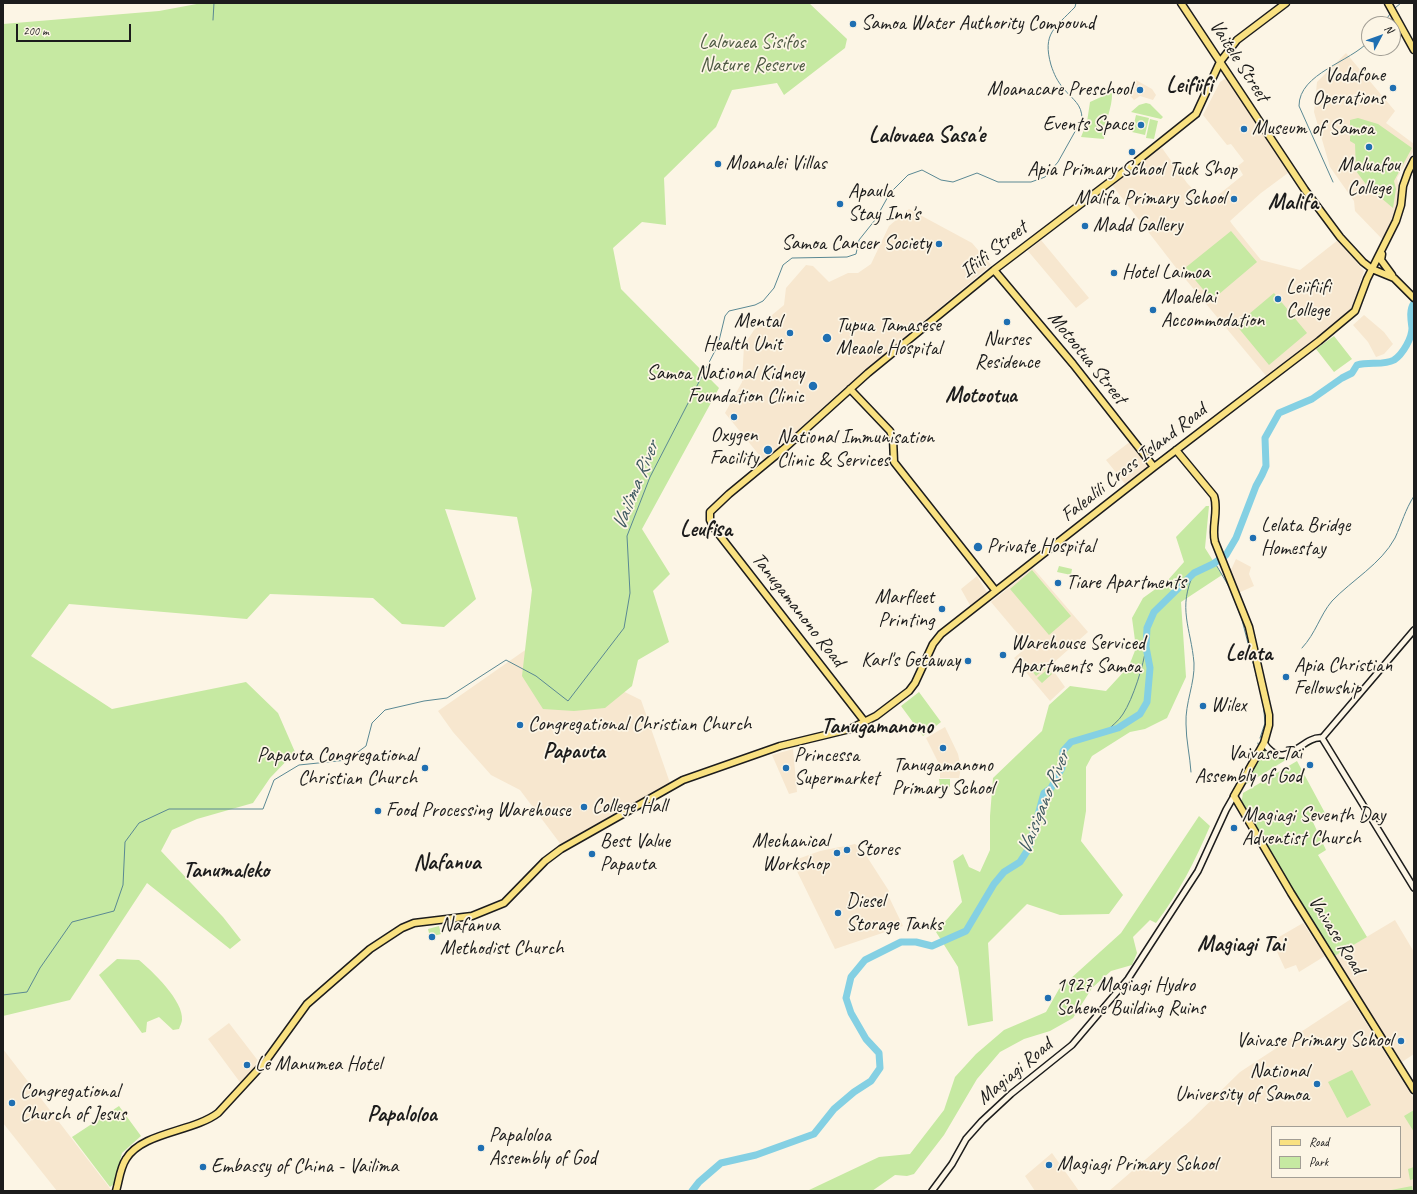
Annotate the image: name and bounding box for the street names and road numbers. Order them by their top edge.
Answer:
street label: Vaitele Street [1204,16,1274,106]
street label: Ifiifi Street [956,216,1032,284]
street label: Motootua Street [1042,307,1132,409]
street label: Falealili Cross Island Road [1056,399,1212,527]
street label: Tanugamanono Road [746,548,850,672]
street label: Vaivase Road [1303,891,1369,979]
street label: Magiagi Road [972,1033,1058,1111]

